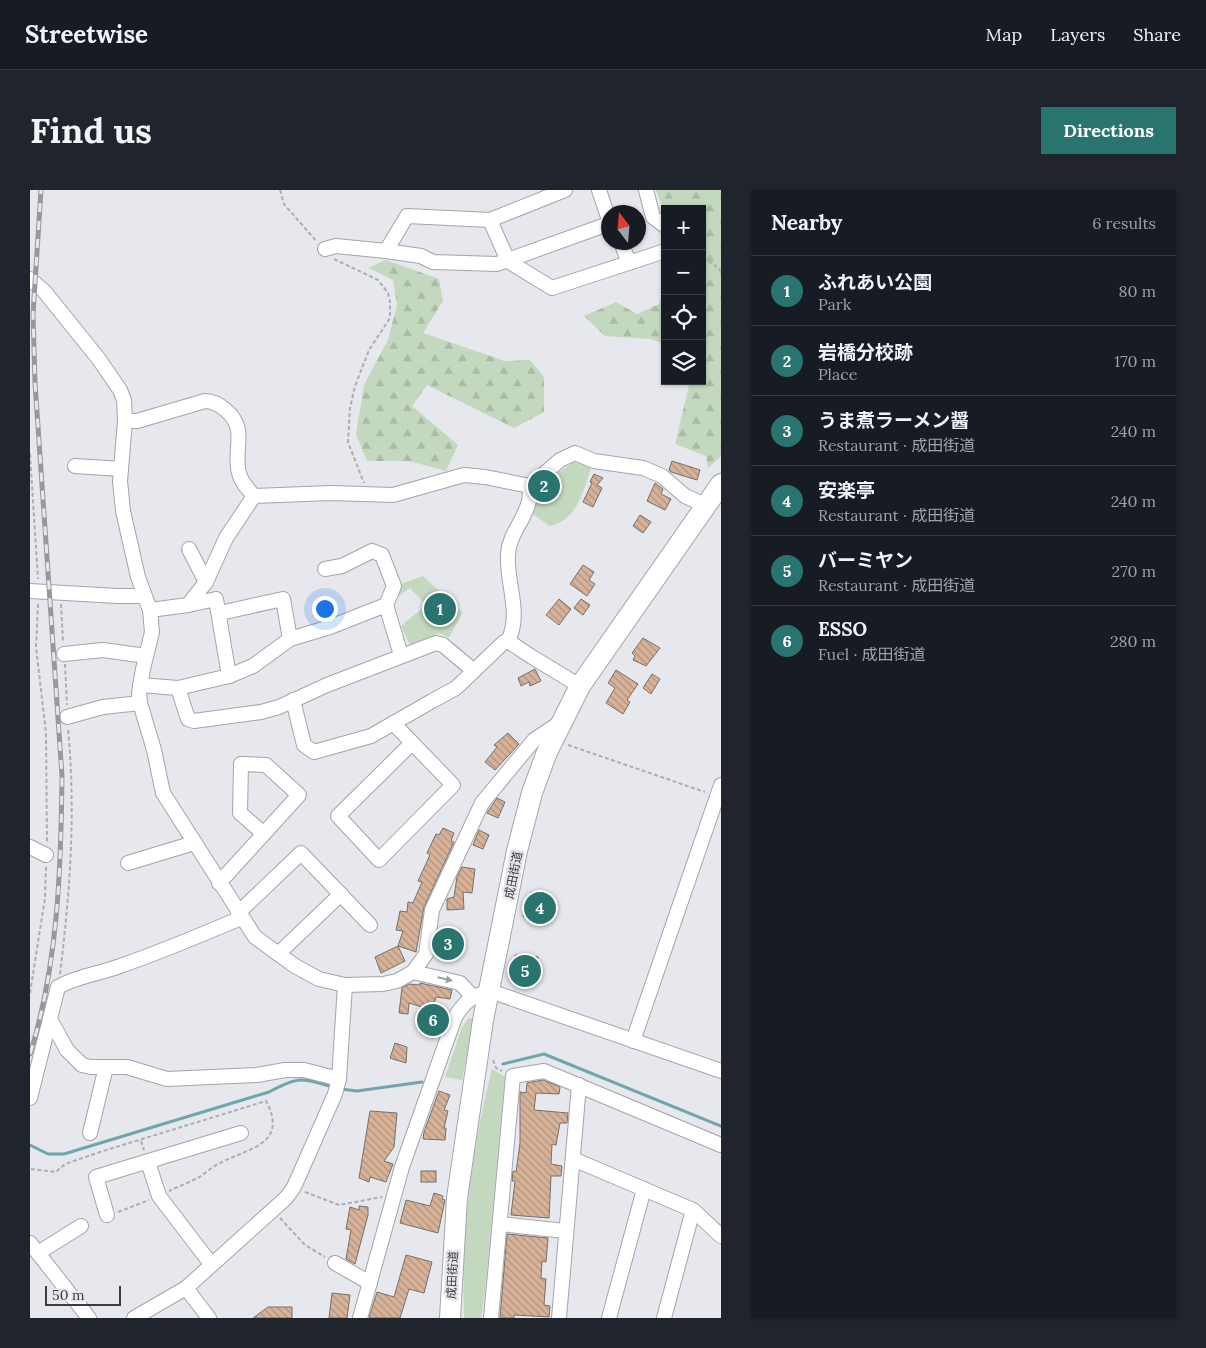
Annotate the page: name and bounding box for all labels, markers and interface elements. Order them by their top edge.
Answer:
text: Streetwise [25,19,148,50]
text: Map [986,23,1022,46]
text: Layers [1050,23,1105,46]
text: Share [1133,23,1181,46]
button: Directions [1041,107,1176,154]
text: Find us [30,108,152,153]
north arrow [601,205,646,250]
map controls [661,205,706,385]
button: + [661,205,706,250]
text: Nearby [771,209,842,236]
text: 6 results [1092,213,1156,233]
button: − [661,250,706,295]
text: ふれあい公園 [818,270,932,294]
text: 1 [784,281,790,301]
text: 80 m [1119,281,1156,301]
text: Park [818,294,851,314]
button: locate [661,295,706,340]
button: layers [661,340,706,385]
text: 岩橋分校跡 [818,340,913,364]
text: 2 [783,351,791,371]
text: 170 m [1114,351,1156,371]
text: Place [818,364,857,384]
text: うま煮ラーメン醤 [818,408,969,432]
text: 3 [783,421,791,441]
text: 240 m [1111,421,1156,441]
text: Restaurant · 成田街道 [818,435,975,455]
pin: 2 [528,467,560,505]
text: 安楽亭 [818,478,875,502]
text: 4 [783,491,791,511]
text: 240 m [1111,491,1156,511]
text: Restaurant · 成田街道 [818,505,975,525]
text: バーミヤン [818,548,913,572]
text: 5 [783,561,791,581]
text: 270 m [1112,561,1156,581]
text: Restaurant · 成田街道 [818,575,975,595]
pin: 1 [424,590,456,628]
your location [312,596,338,622]
text: ESSO [818,617,867,641]
text: 6 [782,631,792,651]
text: 280 m [1110,631,1156,651]
text: Fuel · 成田街道 [818,644,926,664]
street label: 成田街道 [501,850,525,900]
pin: 4 [524,889,556,927]
pin: 3 [432,925,464,963]
pin: 5 [509,952,541,990]
one-way arrow [438,975,453,983]
pin: 6 [417,1001,449,1039]
street label: 成田街道 [443,1251,461,1299]
scale bar [45,1283,121,1306]
text: 50 m [52,1286,85,1304]

